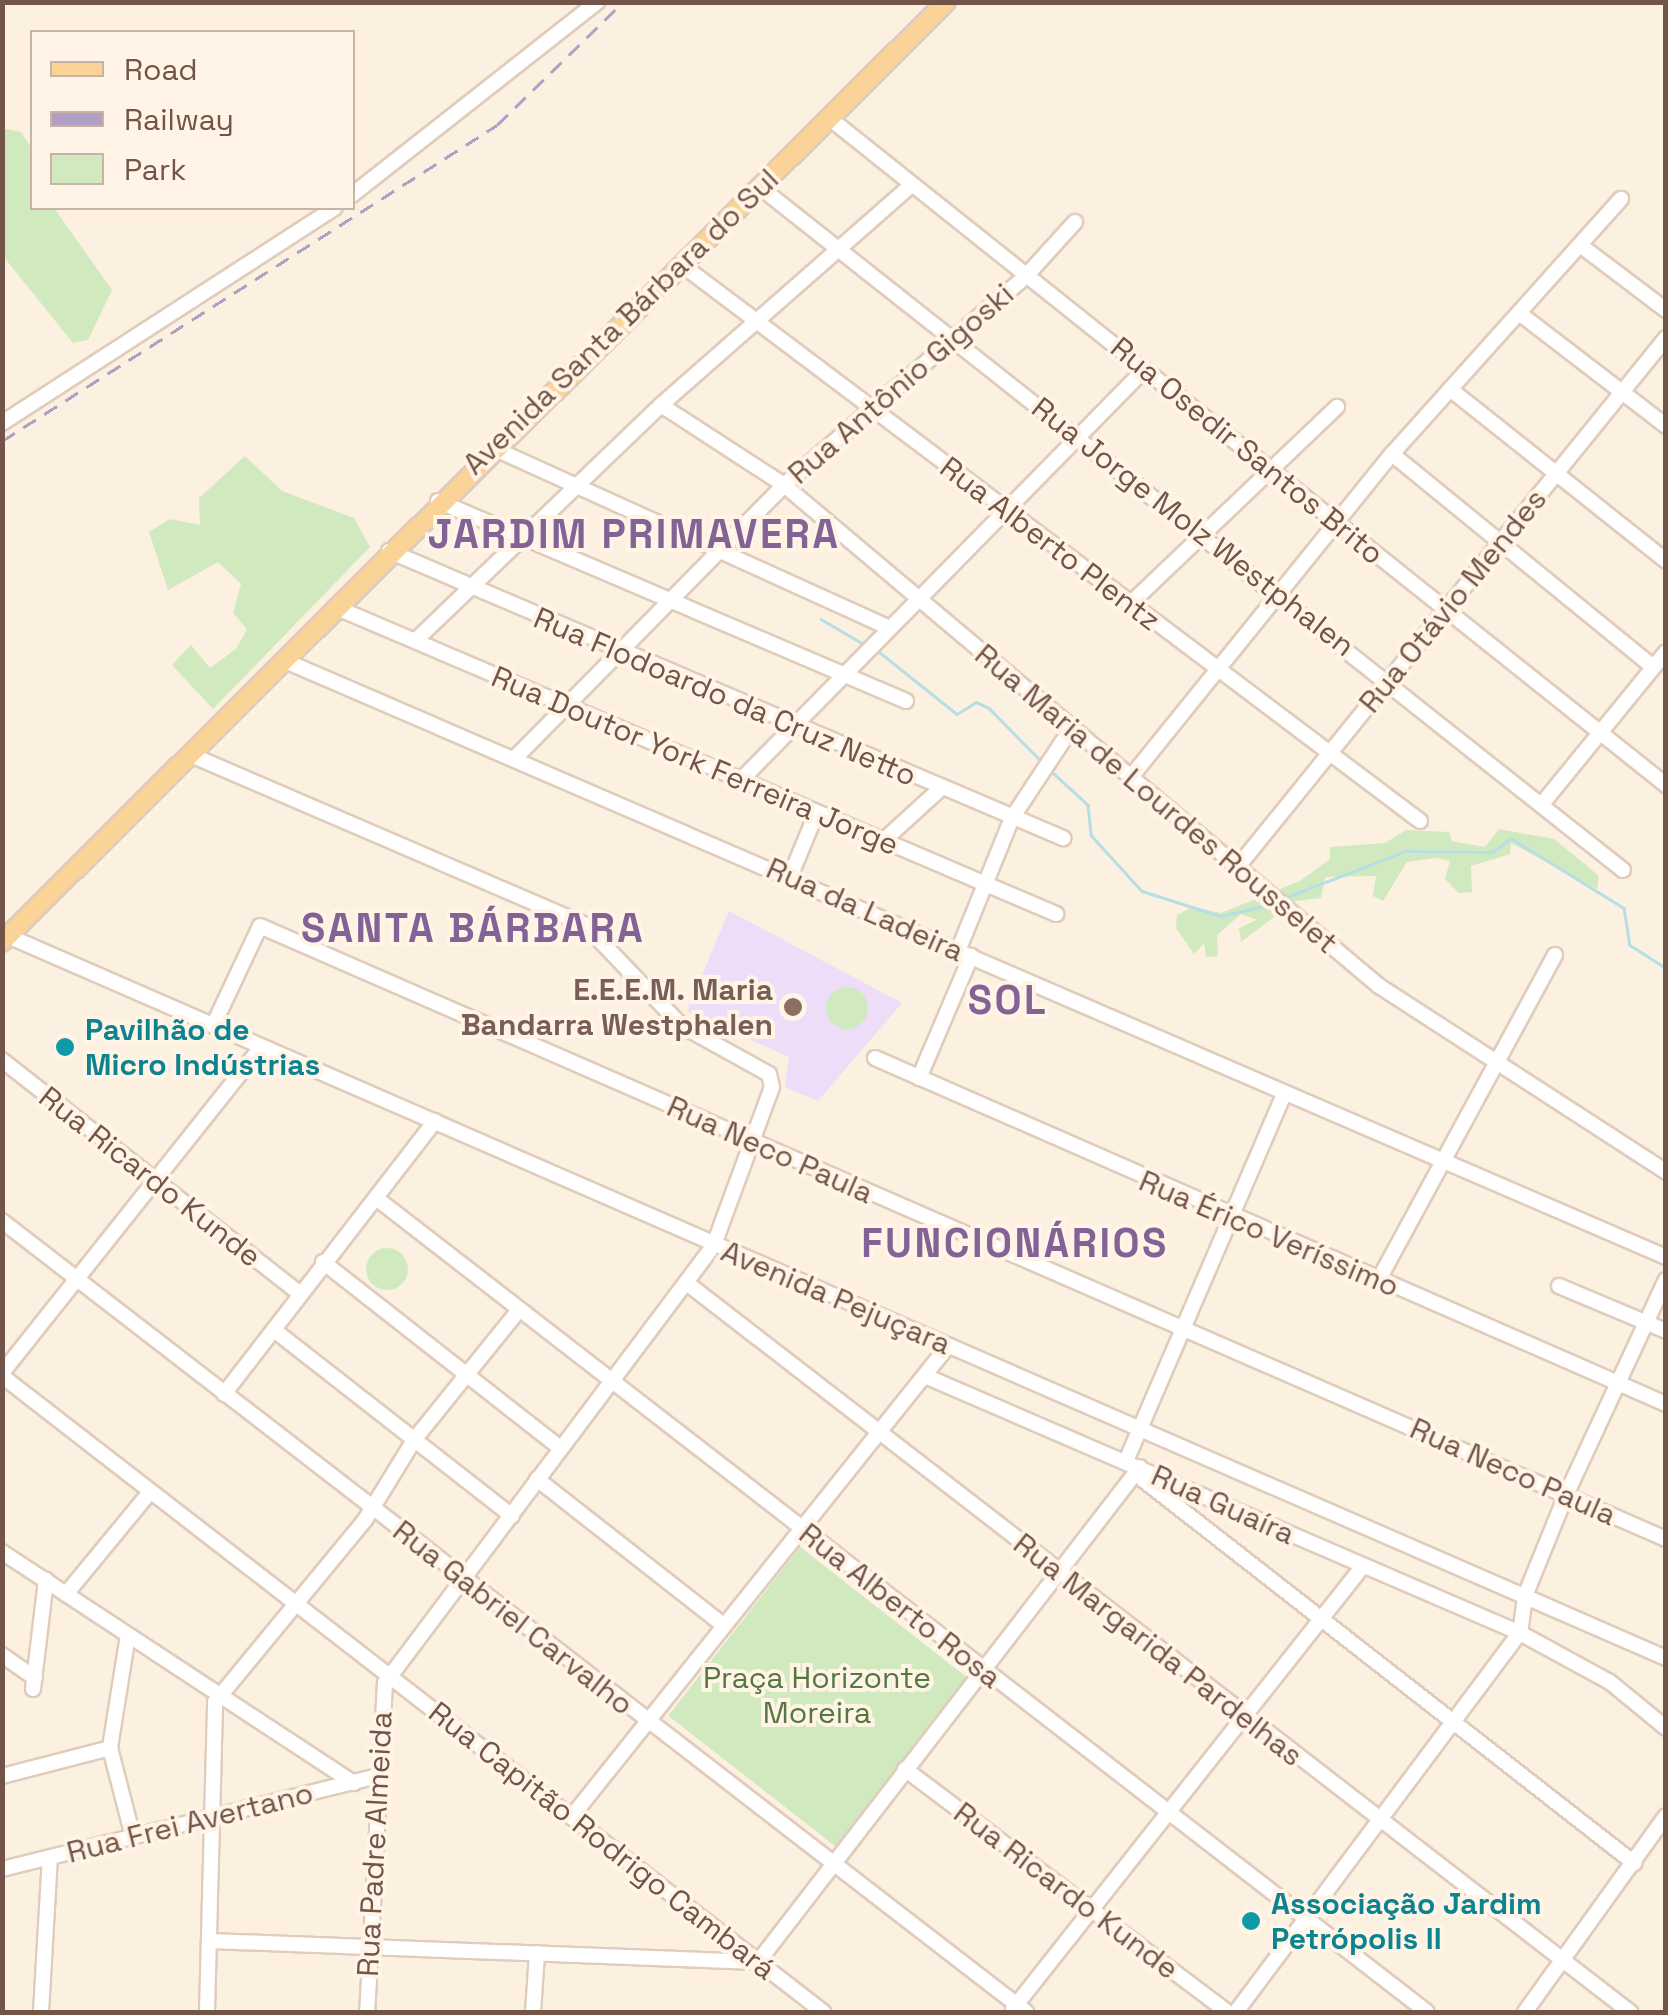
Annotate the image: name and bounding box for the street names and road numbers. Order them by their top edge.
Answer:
street label: Avenida Santa Bárbara do Sul [456,162,786,482]
street label: Rua Antônio Gigoski [781,276,1021,492]
street label: Rua Osedir Santos Brito [1103,330,1391,572]
street label: Rua Jorge Molz Westphalen [1024,390,1362,664]
street label: Rua Alberto Plentz [933,449,1167,639]
street label: Rua Otávio Mendes [1352,482,1554,720]
street label: Rua Flodoardo da Cruz Netto [528,600,922,794]
street label: Rua Maria de Lourdes Rousselet [967,637,1345,961]
street label: Rua Doutor York Ferreira Jorge [486,659,904,863]
street label: Rua da Ladeira [761,850,969,970]
street label: Rua Ricardo Kunde [32,1079,268,1275]
street label: Rua Neco Paula [661,1088,879,1212]
street label: Rua Érico Veríssimo [1133,1163,1405,1305]
street label: Avenida Pejuçara [716,1233,956,1363]
street label: Rua Neco Paula [1404,1410,1622,1534]
street label: Rua Guaíra [1146,1457,1300,1553]
street label: Rua Gabriel Carvalho [386,1513,640,1723]
street label: Rua Alberto Rosa [792,1516,1008,1696]
street label: Rua Margarida Pardelhas [1006,1526,1310,1774]
street label: Rua Capitão Rodrigo Cambará [421,1694,783,1988]
street label: Rua Padre Almeida [350,1710,400,1978]
street label: Rua Frei Avertano [63,1775,317,1871]
street label: Rua Ricardo Kunde [947,1795,1185,1987]

